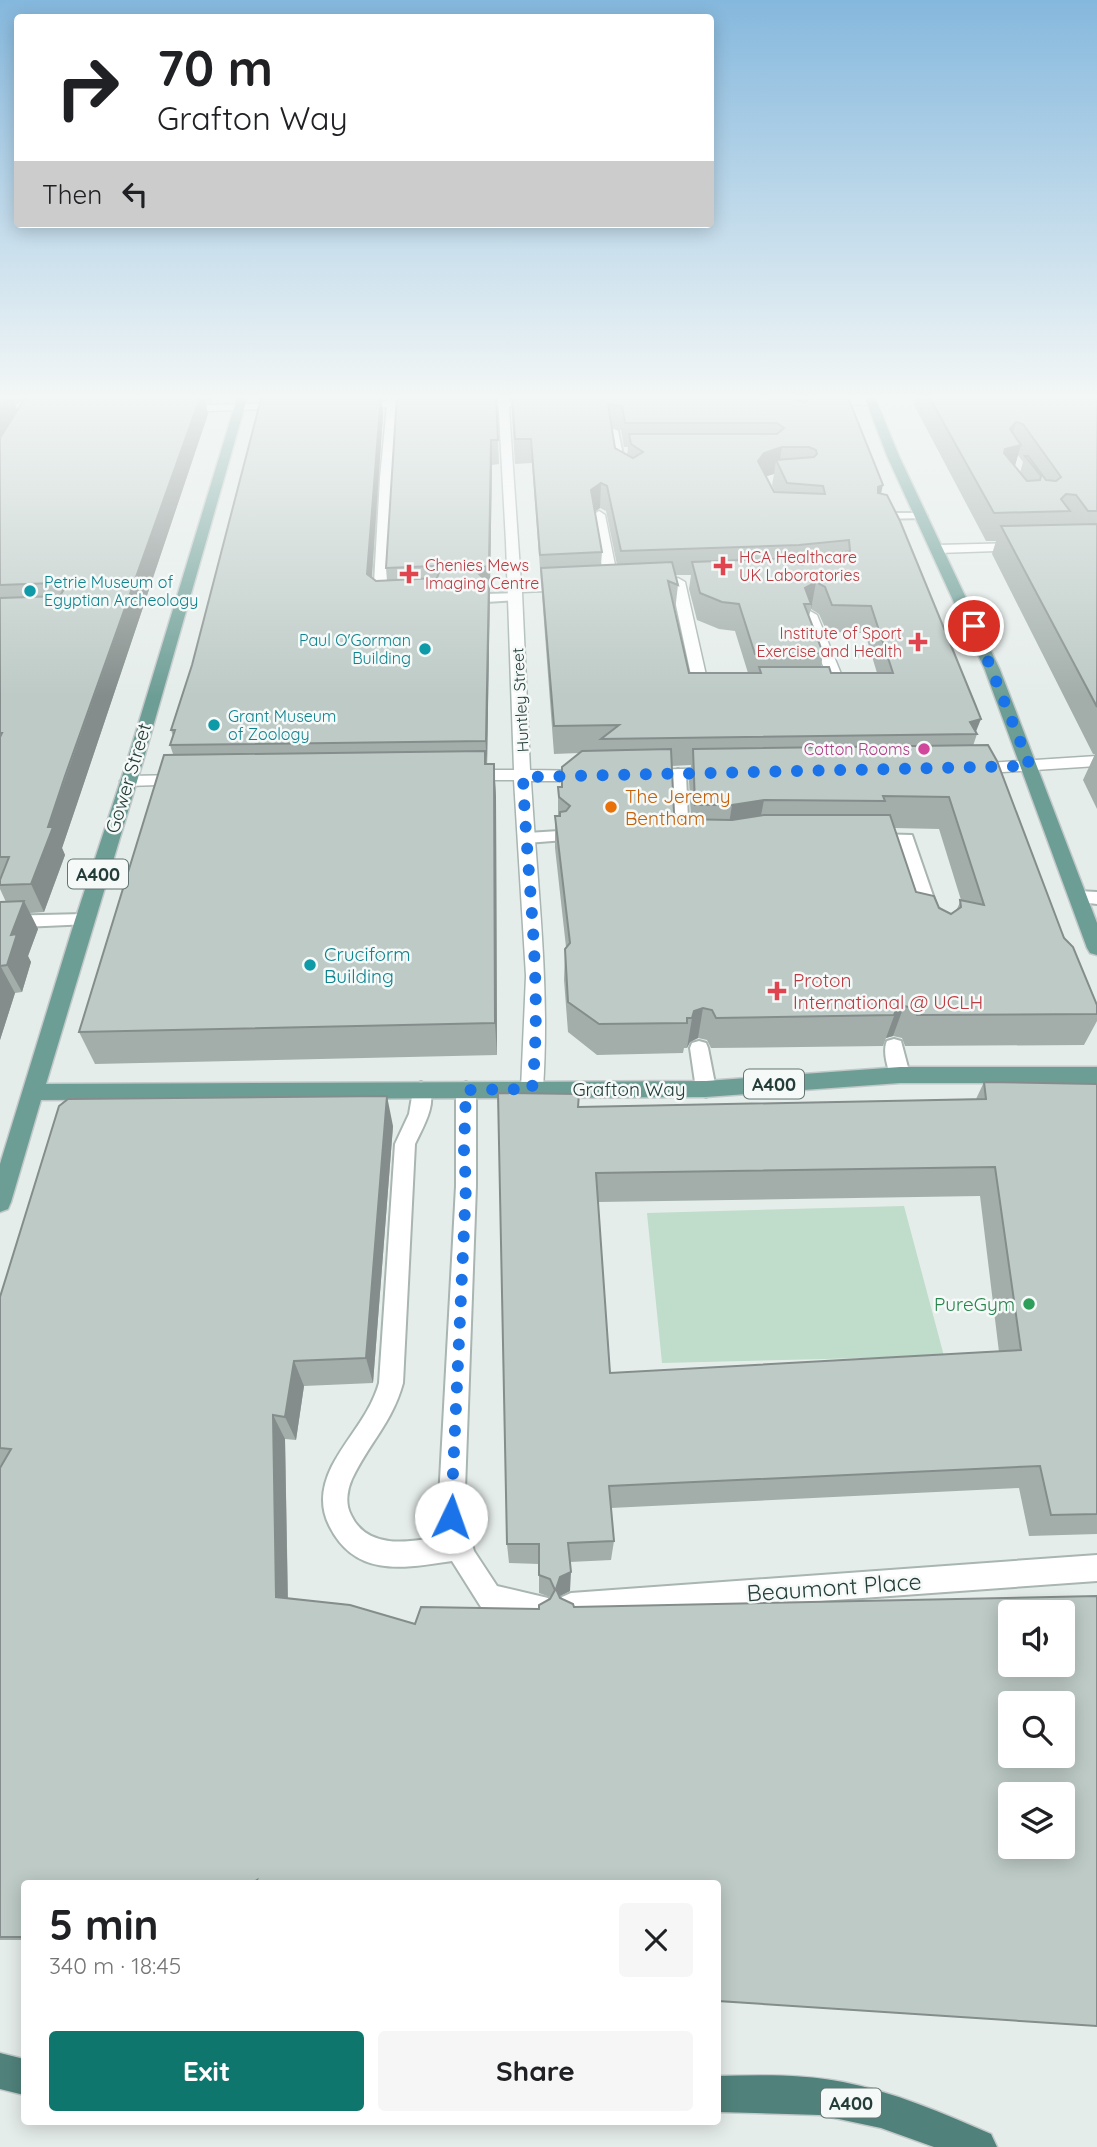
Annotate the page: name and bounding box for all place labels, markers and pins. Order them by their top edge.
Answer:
place label: HCA Healthcare UK Laboratories [739,547,860,585]
place label: Chenies Mews Imaging Centre [425,555,539,593]
marker: HCA Healthcare UK Laboratories [713,556,733,576]
marker: Chenies Mews Imaging Centre [399,564,419,584]
place label: Petrie Museum of Egyptian Archeology [44,572,198,610]
marker: Petrie Museum of Egyptian Archeology [22,583,38,599]
pin [944,596,1004,656]
place label: Institute of Sport Exercise and Health [756,623,902,661]
place label: Paul O'Gorman Building [299,630,411,668]
marker: Institute of Sport Exercise and Health [908,632,928,652]
marker: Paul O'Gorman Building [417,641,433,657]
place label: Grant Museum of Zoology [228,706,336,744]
marker: Grant Museum of Zoology [206,717,222,733]
place label: Cotton Rooms [804,739,910,759]
marker: Cotton Rooms [916,741,932,757]
place label: The Jeremy Bentham [625,784,730,830]
marker: The Jeremy Bentham [603,799,619,815]
place label: Cruciform Building [324,942,411,988]
marker: Cruciform Building [302,957,318,973]
place label: Proton International @ UCLH [793,968,983,1014]
marker: Proton International @ UCLH [767,981,787,1001]
place label: PureGym [934,1292,1015,1316]
marker: PureGym [1021,1296,1037,1312]

